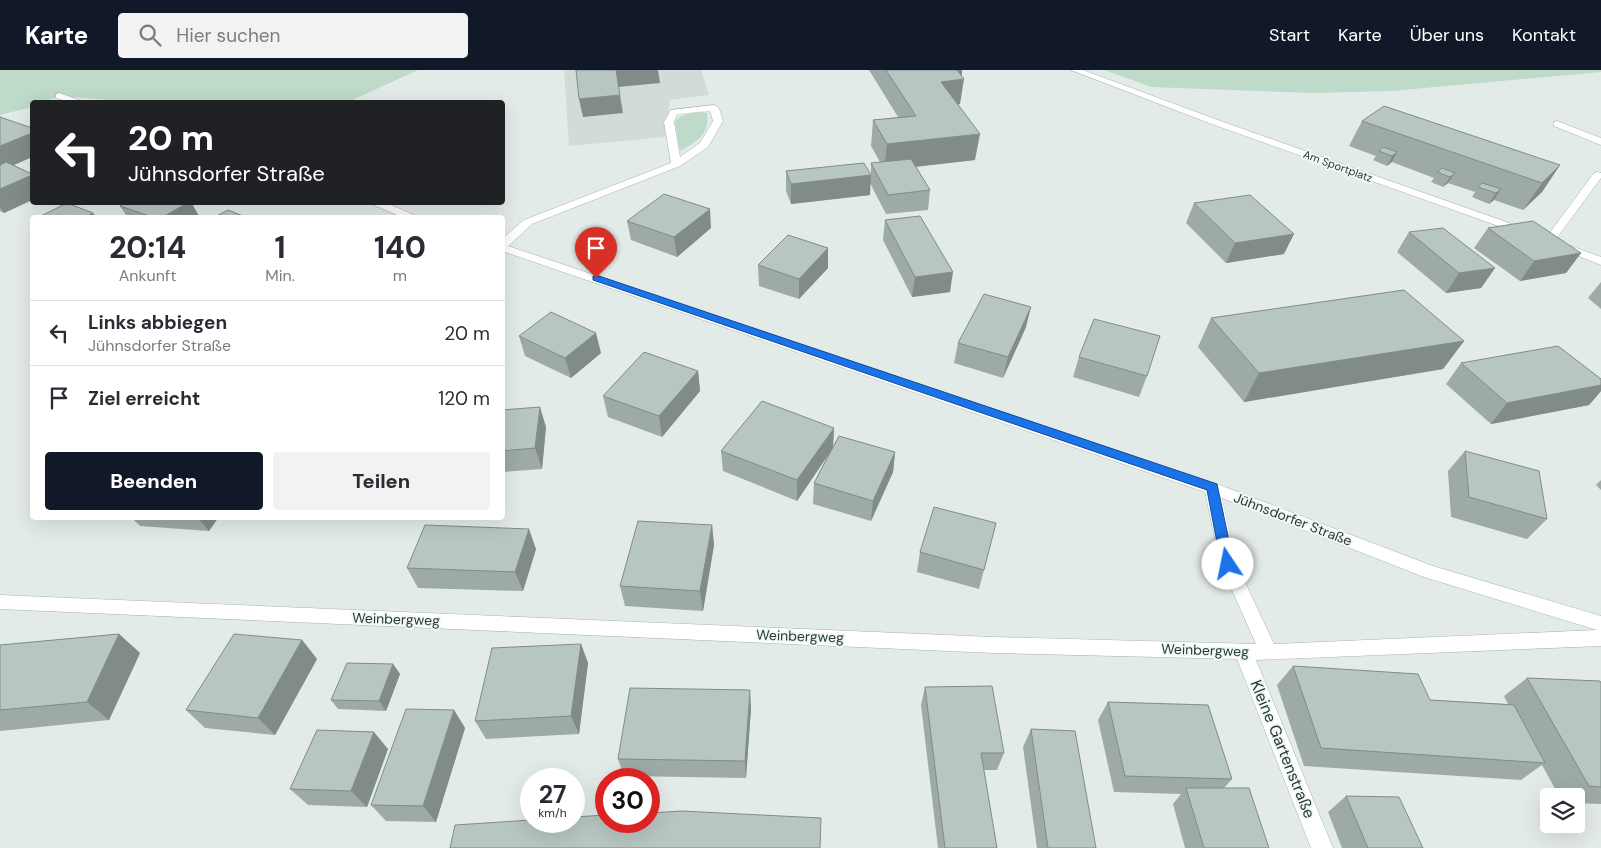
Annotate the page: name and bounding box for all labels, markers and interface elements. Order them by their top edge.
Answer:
search box [118,13,468,58]
text: Karte [25,20,88,51]
icon: search [136,21,164,49]
text: Hier suchen [176,23,281,48]
text: Start [1269,23,1310,47]
text: Karte [1338,23,1382,47]
text: Über uns [1410,23,1484,47]
text: Kontakt [1512,23,1576,47]
text: 20 m [128,115,214,161]
icon: left [45,120,110,185]
street label: Am Sportplatz [1301,147,1375,185]
text: Jühnsdorfer Straße [128,159,325,188]
pin [575,227,617,278]
text: 20:14 [109,228,186,267]
text: 1 [274,228,286,267]
text: 140 [374,228,426,267]
icon: arrive [582,234,610,262]
text: Ankunft [119,265,177,286]
text: Min. [265,265,295,286]
text: m [393,265,407,286]
text: Links abbiegen [88,310,227,335]
icon: left [45,319,73,347]
text: 20 m [444,321,490,346]
text: Jühnsdorfer Straße [88,335,231,356]
icon: arrive [45,384,73,412]
text: Ziel erreicht [88,386,200,411]
text: 120 m [438,386,490,411]
button: Beenden [45,452,263,510]
button: Teilen [273,452,490,510]
street label: Jühnsdorfer Straße [1231,488,1355,550]
position arrow [1201,537,1253,589]
street label: Weinbergweg [352,608,440,630]
street label: Weinbergweg [756,625,844,647]
street label: Weinbergweg [1161,639,1249,661]
street label: Kleine Gartenstraße [1246,677,1320,821]
speed limit sign: 30 [595,768,660,833]
text: 27 [539,778,566,811]
map controls [1540,788,1585,833]
button: layers [1540,788,1585,833]
text: km/h [538,805,567,821]

